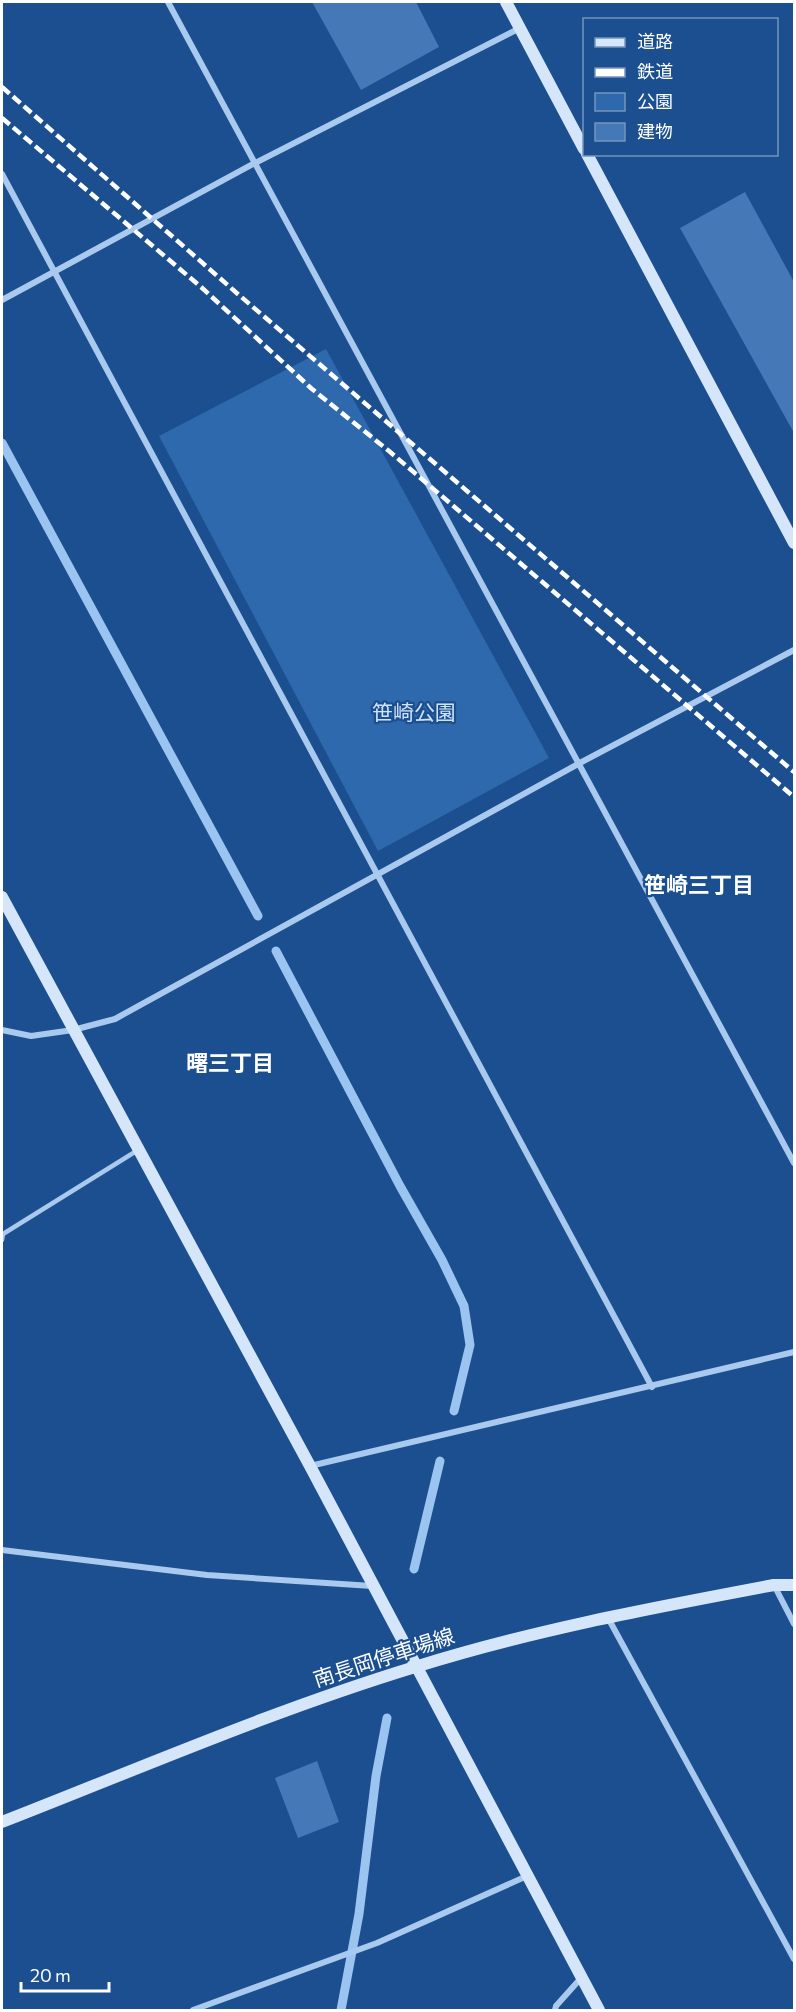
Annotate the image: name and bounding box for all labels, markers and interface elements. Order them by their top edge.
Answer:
legend [583,18,778,156]
text: 道路 [637,30,673,52]
text: 鉄道 [637,60,673,82]
text: 公園 [637,90,673,112]
text: 建物 [637,120,673,142]
park label: 笹崎公園 [372,699,456,724]
district label: 笹崎三丁目 [644,871,754,898]
district label: 曙三丁目 [186,1049,274,1076]
street label: 南長岡停車場線 [310,1622,457,1691]
scale bar [21,1955,110,1993]
text: 20 m [30,1964,71,1986]

